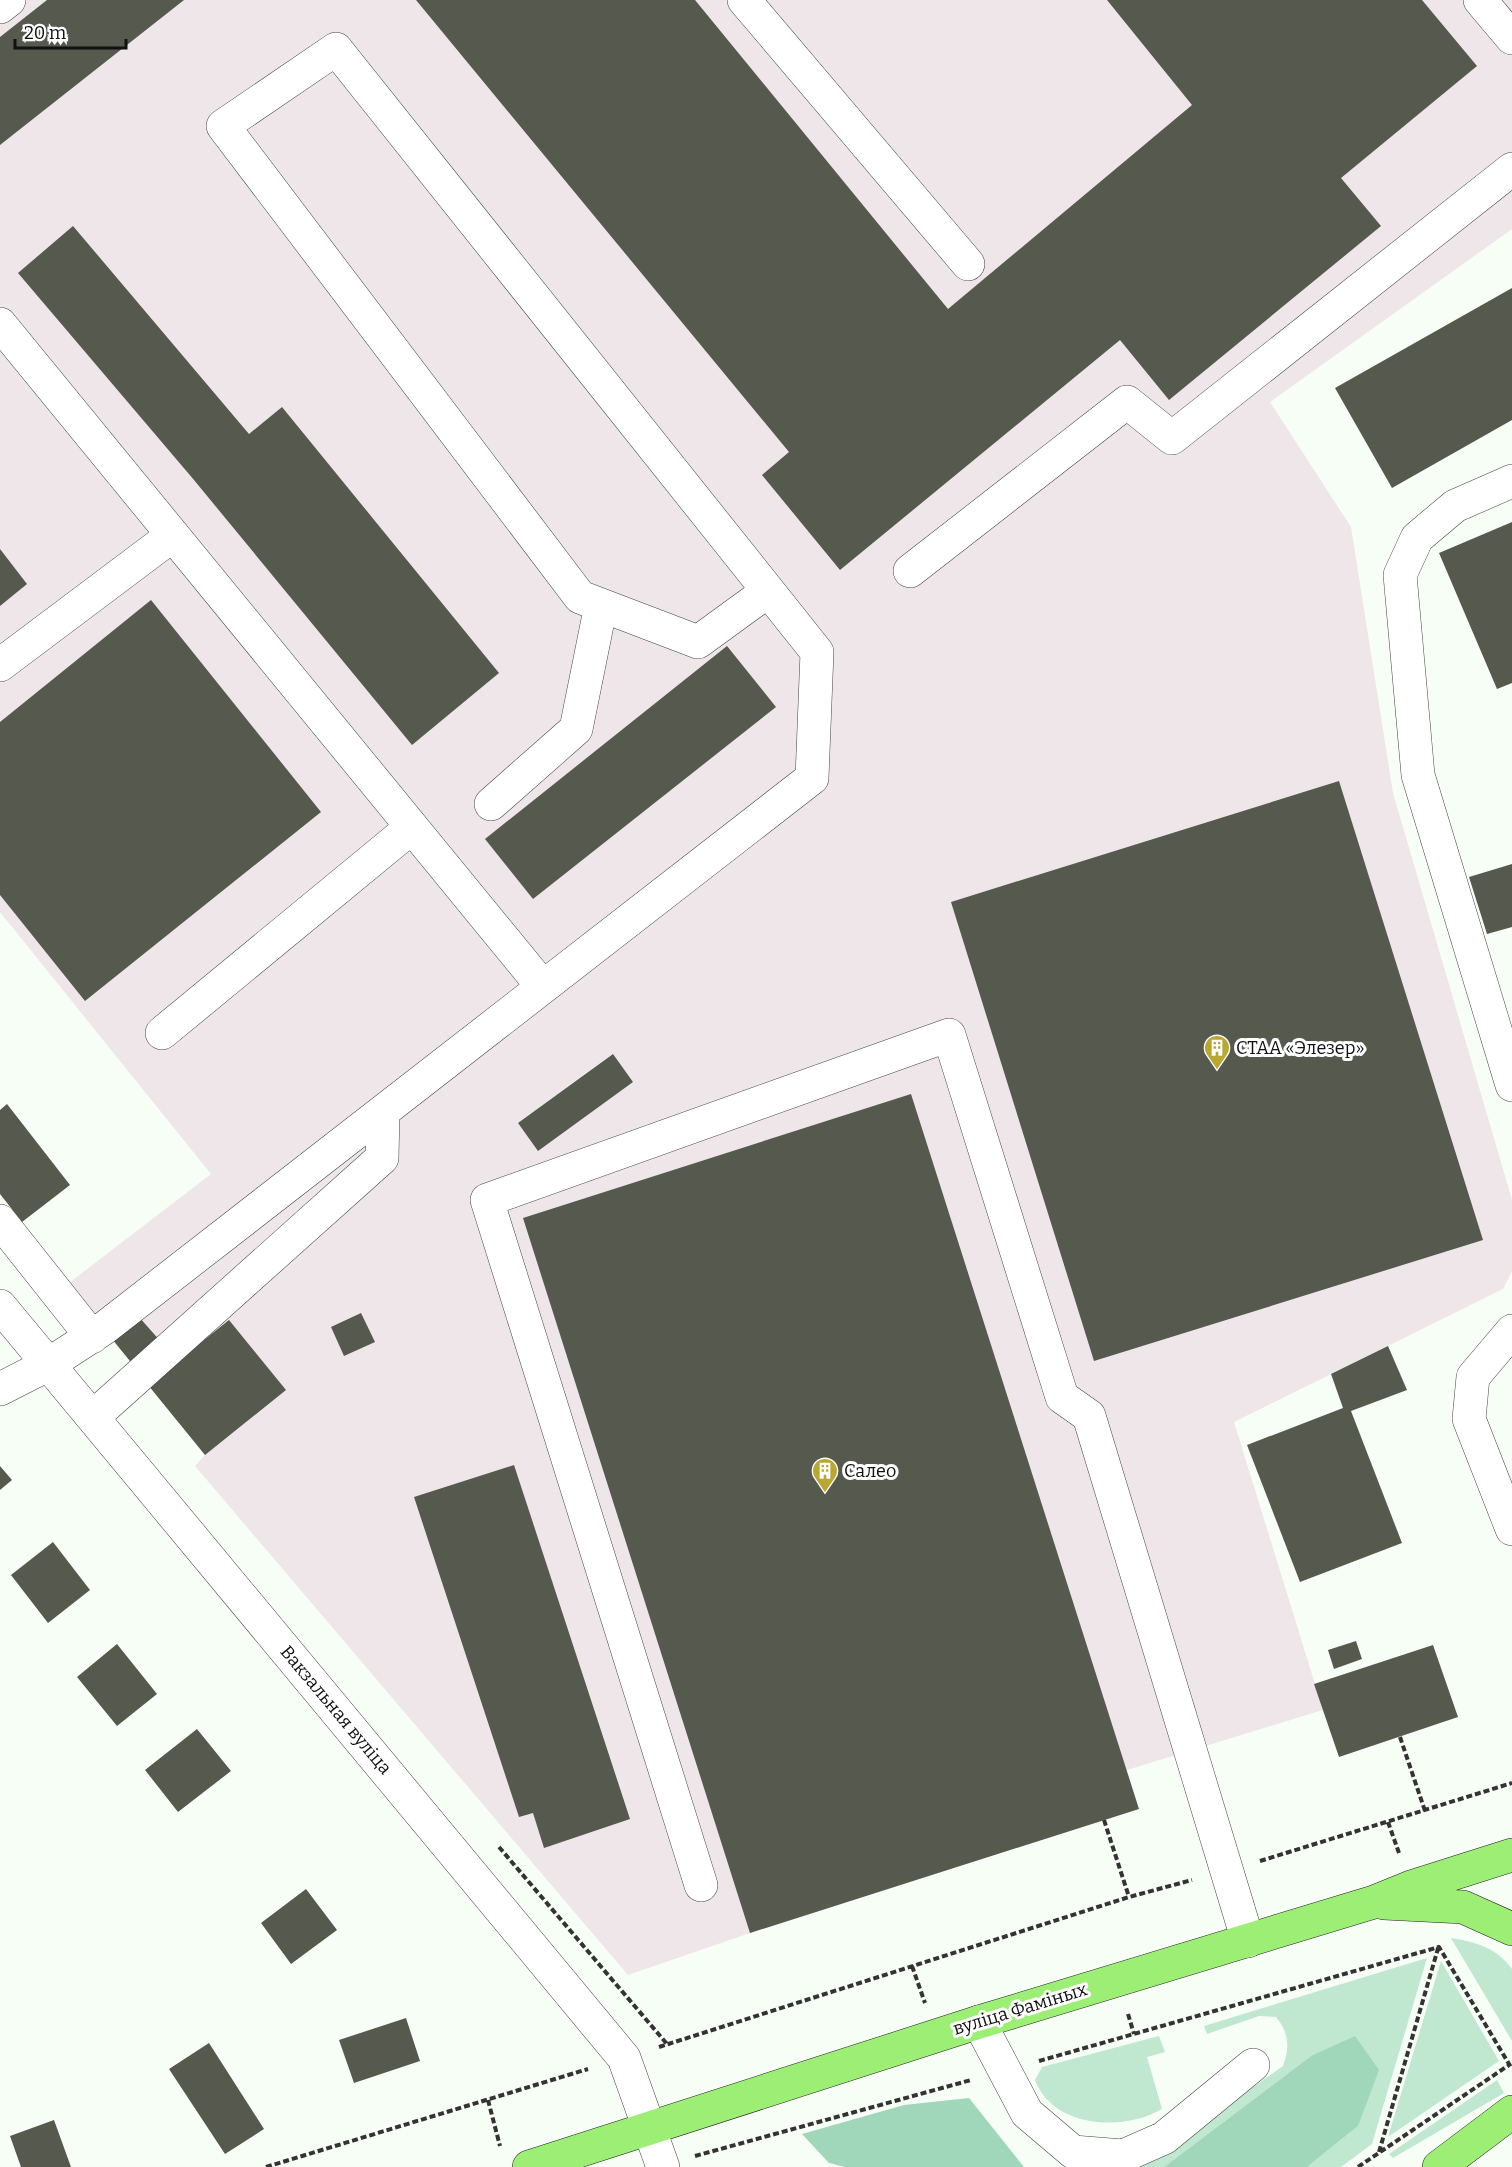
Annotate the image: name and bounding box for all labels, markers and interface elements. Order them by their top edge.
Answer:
scale bar [15,12,126,50]
text: 20 m [24,22,66,44]
building icon: СТАА «Элезер» [1202,1033,1232,1071]
place label: СТАА «Элезер» [1236,1037,1364,1059]
building icon: Салео [810,1456,840,1494]
place label: Салео [844,1460,896,1482]
street label: Вакзальная вуліца [276,1641,396,1779]
street label: вуліца Фаміных [950,1978,1090,2040]

